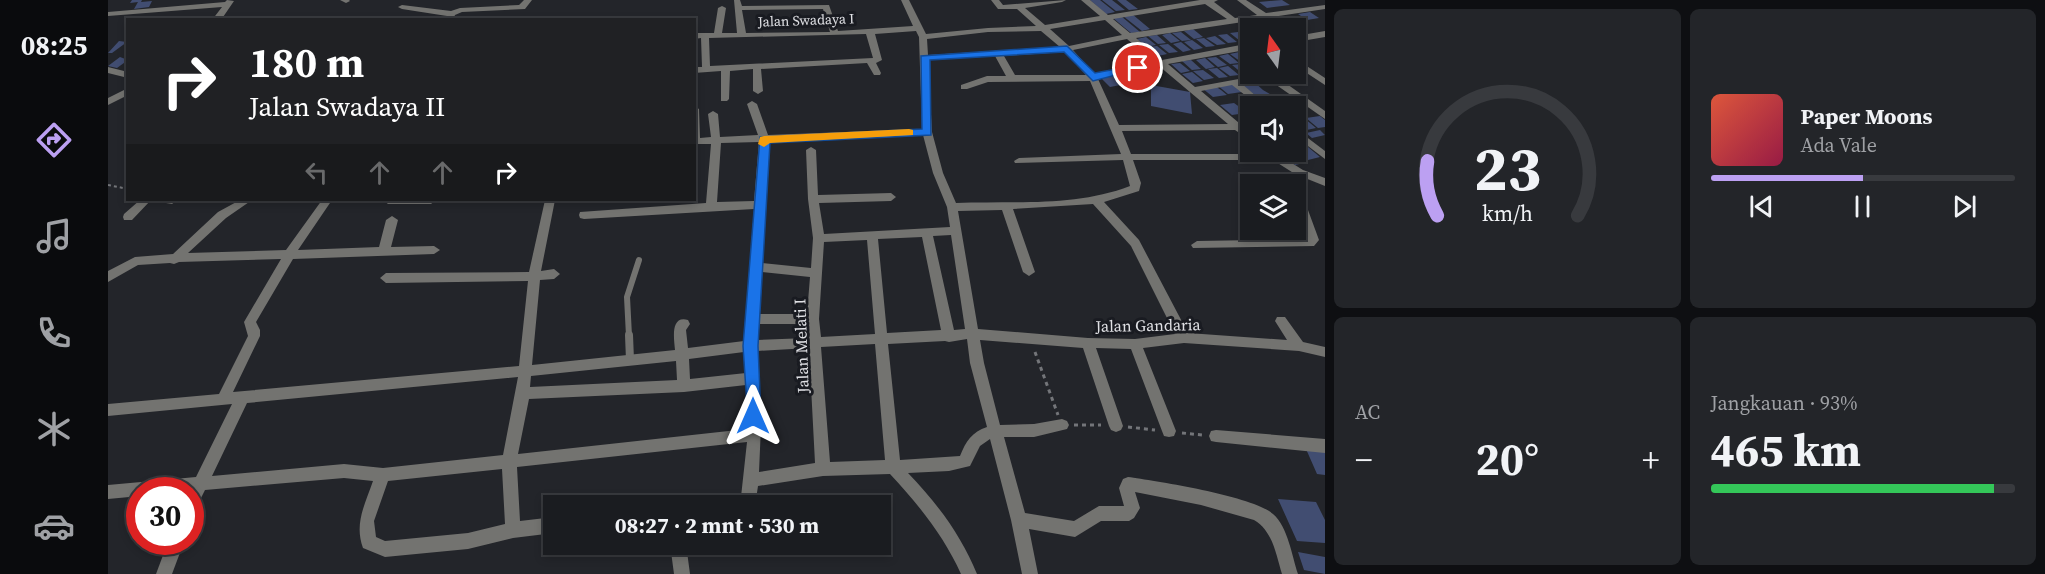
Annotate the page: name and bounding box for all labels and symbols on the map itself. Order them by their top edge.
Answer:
street label: Jalan Swadaya I [756,8,855,32]
north arrow [1240,18,1306,84]
pin [1112,42,1163,93]
street label: Jalan Melati I [788,298,814,395]
street label: Jalan Gandaria [1094,313,1202,337]
position arrow [721,384,785,448]
speed limit sign: 30 [126,477,204,555]

